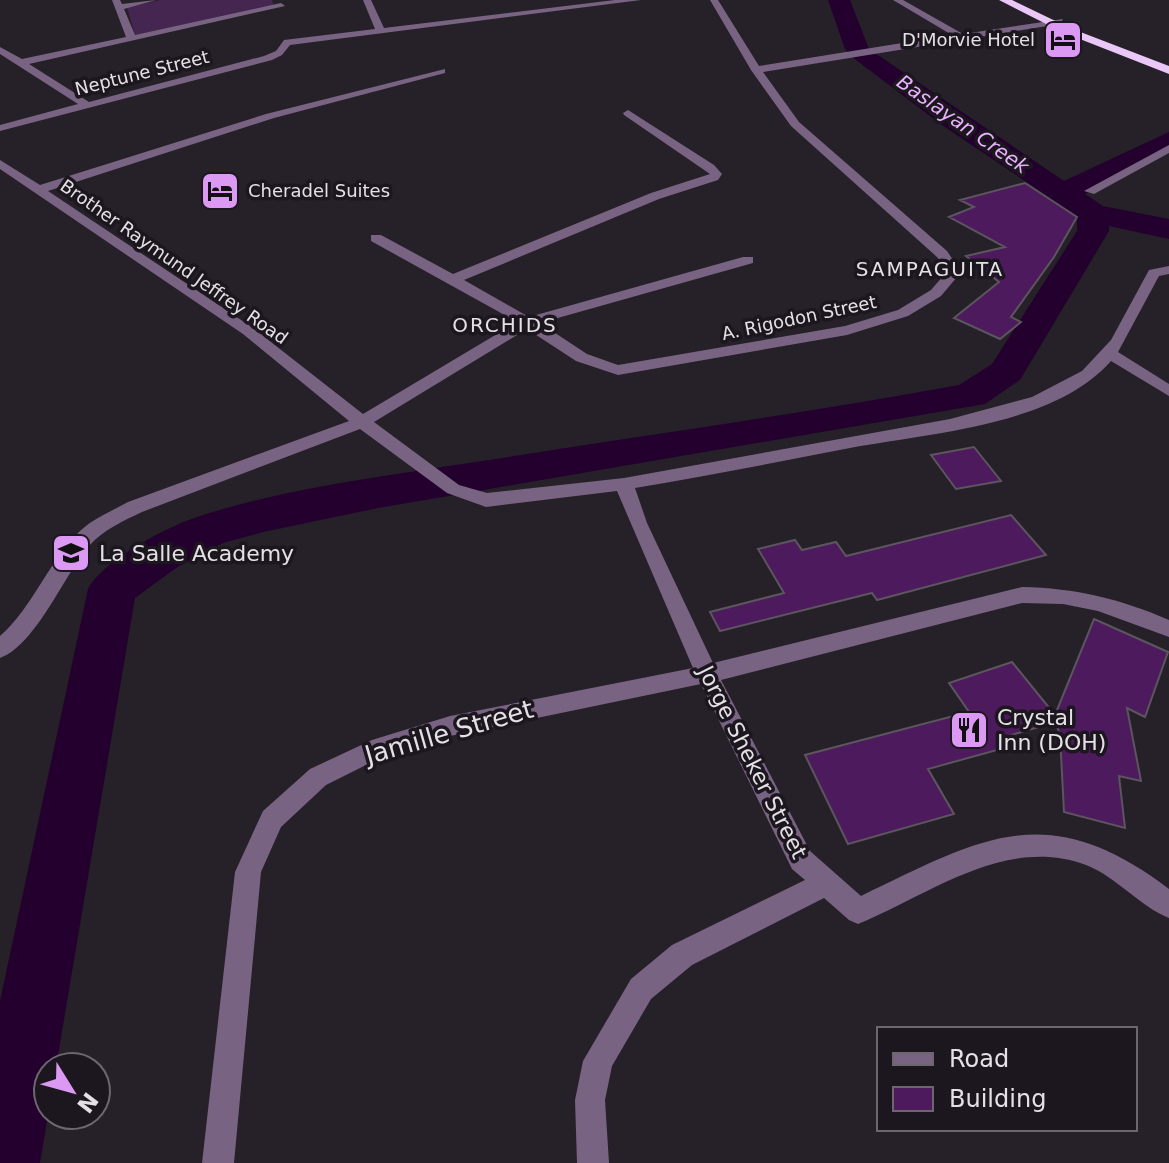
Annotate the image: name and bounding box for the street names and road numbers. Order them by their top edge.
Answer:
street label: Neptune Street [73,46,211,99]
street label: Brother Raymund Jeffrey Road [57,175,292,348]
street label: A. Rigodon Street [720,291,878,344]
street label: Jorge Sheker Street [692,660,812,863]
street label: Jamille Street [359,694,537,771]

